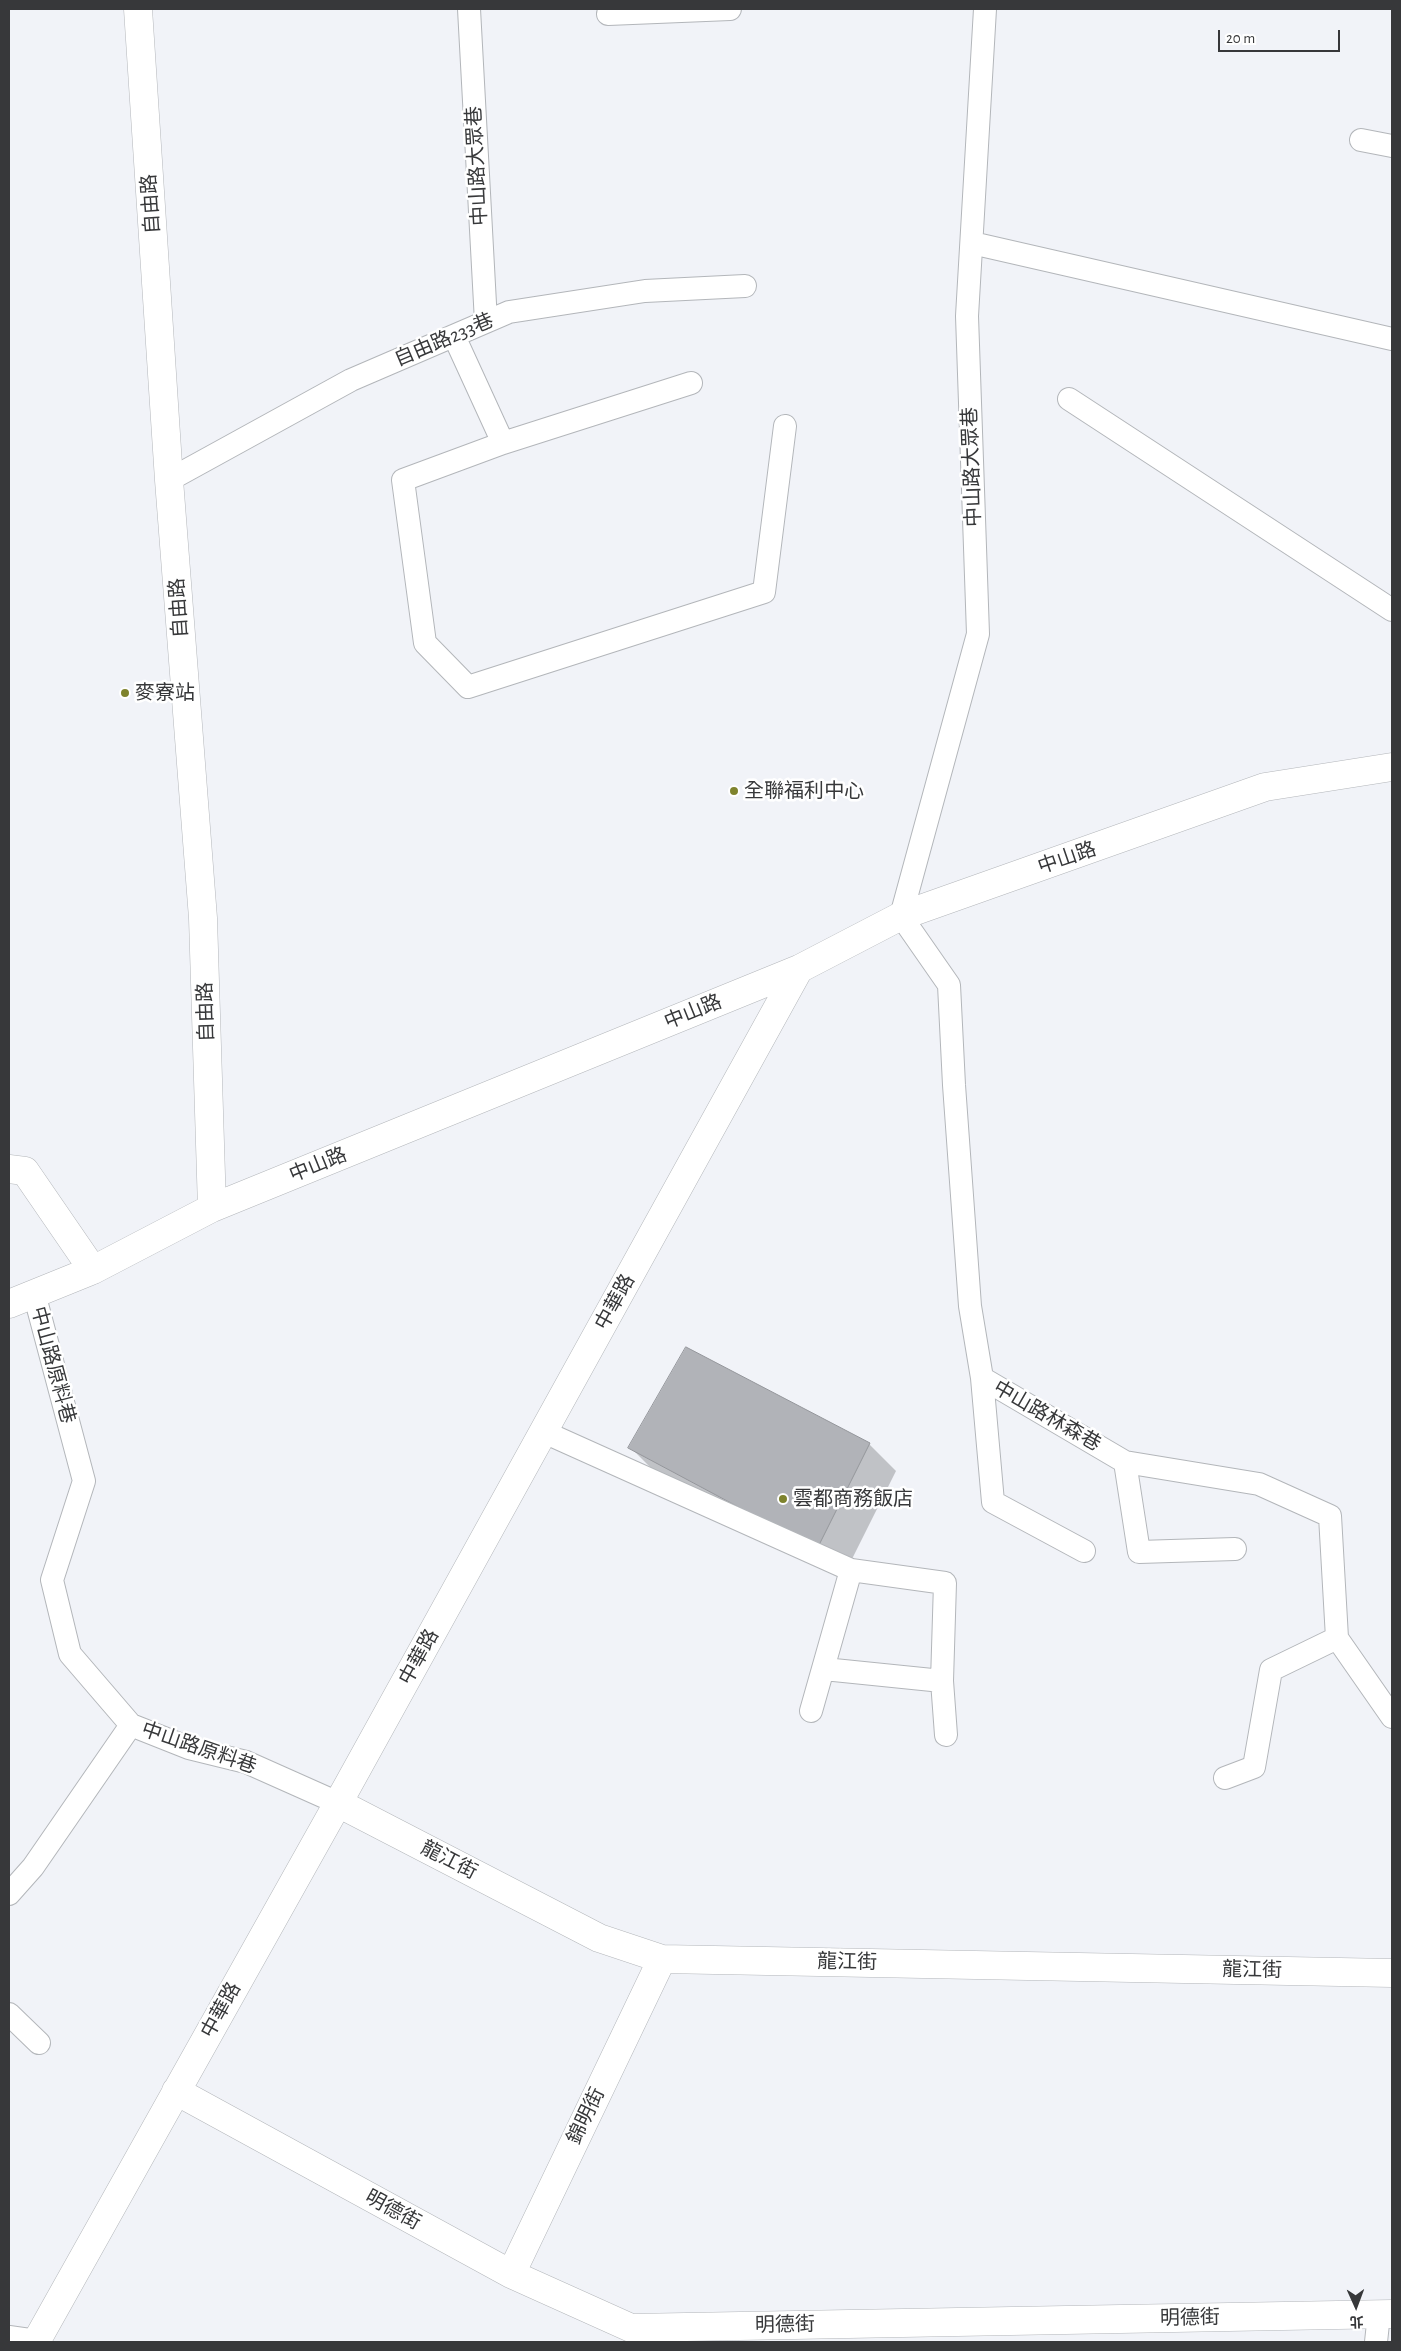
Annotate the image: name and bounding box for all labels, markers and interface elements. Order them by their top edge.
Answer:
scale bar [1221,20,1344,52]
text: 20 m [1226,31,1255,46]
street label: 中山路大眾巷 [462,105,492,227]
street label: 自由路 [137,173,165,235]
street label: 自由路233巷 [391,308,497,372]
street label: 中山路大眾巷 [958,407,986,527]
street label: 自由路 [165,577,193,639]
place label: 麥寮站 [135,681,195,705]
marker: 麥寮站 [119,687,131,699]
place label: 全聯福利中心 [744,779,864,803]
marker: 全聯福利中心 [728,785,740,797]
street label: 中山路 [1035,837,1099,879]
street label: 自由路 [193,982,219,1042]
street label: 中山路 [661,990,725,1034]
street label: 中山路 [286,1143,350,1187]
street label: 中華路 [590,1270,640,1334]
street label: 中山路原料巷 [26,1304,80,1426]
street label: 中山路林森巷 [989,1376,1105,1456]
place label: 雲都商務飯店 [793,1487,913,1511]
marker: 雲都商務飯店 [777,1493,789,1505]
street label: 中華路 [394,1625,444,1689]
street label: 中山路原料巷 [138,1717,260,1779]
street label: 龍江街 [417,1836,481,1884]
street label: 龍江街 [817,1949,877,1975]
street label: 龍江街 [1222,1957,1282,1983]
street label: 中華路 [196,1978,246,2042]
street label: 錦明街 [562,2084,610,2148]
street label: 明德街 [361,2185,425,2235]
north arrow [1331,2281,1381,2331]
street label: 明德街 [1160,2305,1220,2331]
street label: 明德街 [755,2312,815,2338]
text: 北 [1349,2314,1364,2328]

